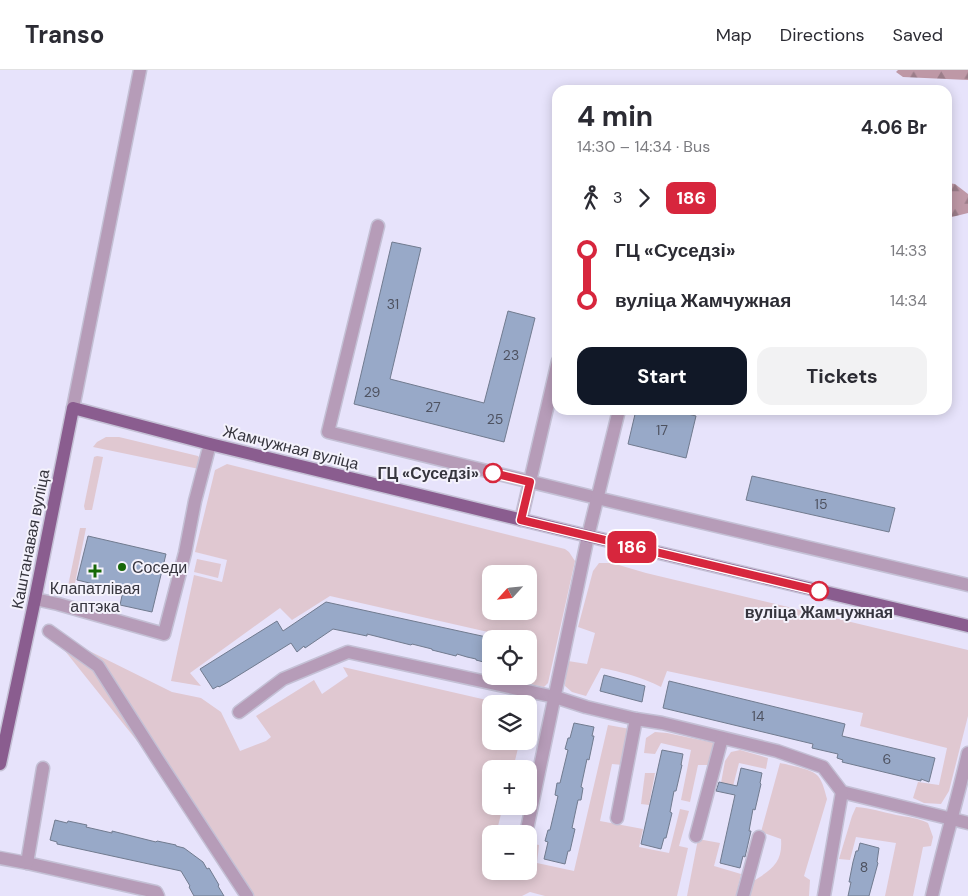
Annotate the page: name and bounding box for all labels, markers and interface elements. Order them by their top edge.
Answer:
text: Transo [25,19,104,50]
text: Map [716,23,752,47]
text: Directions [780,23,865,47]
text: Saved [893,23,943,47]
text: 4 min [577,98,653,135]
text: 4.06 Br [861,115,927,140]
text: 14:30 – 14:34 · Bus [577,136,710,157]
icon: walk [577,184,605,212]
icon: forward [630,184,658,212]
text: 186 [676,186,706,210]
text: 3 [613,187,622,208]
text: ГЦ «Суседзі» [615,238,736,263]
text: 14:33 [890,240,927,261]
text: вуліца Жамчужная [615,288,791,313]
text: 14:34 [890,290,927,311]
house number: 31 [387,295,399,313]
house number: 23 [503,346,519,364]
button: Start [577,347,747,405]
button: Tickets [757,347,927,405]
house number: 29 [364,383,381,401]
house number: 27 [425,398,441,416]
house number: 25 [487,410,503,428]
street label: Жамчужная вуліца [221,420,361,475]
house number: 17 [656,421,668,439]
place label: ГЦ «Суседзі» [377,463,479,484]
marker: ГЦ «Суседзі» [483,463,503,483]
street label: Каштанавая вуліца [7,467,54,611]
house number: 15 [815,495,827,513]
line badge: 186 [603,531,661,563]
text: 186 [617,535,647,559]
place label: Соседи [132,557,187,578]
marker: Соседи [116,561,128,573]
marker: Клапатлівая аптэка [89,565,101,577]
north arrow [482,565,538,620]
map controls [482,565,537,880]
place label: Клапатлівая аптэка [50,578,140,617]
marker: вуліца Жамчужная [809,581,829,601]
place label: вуліца Жамчужная [745,602,893,623]
button: locate [482,630,537,685]
button: layers [482,695,537,750]
house number: 14 [752,707,765,725]
house number: 6 [883,750,891,768]
button: + [482,760,537,815]
button: − [482,825,537,880]
house number: 8 [860,858,868,876]

